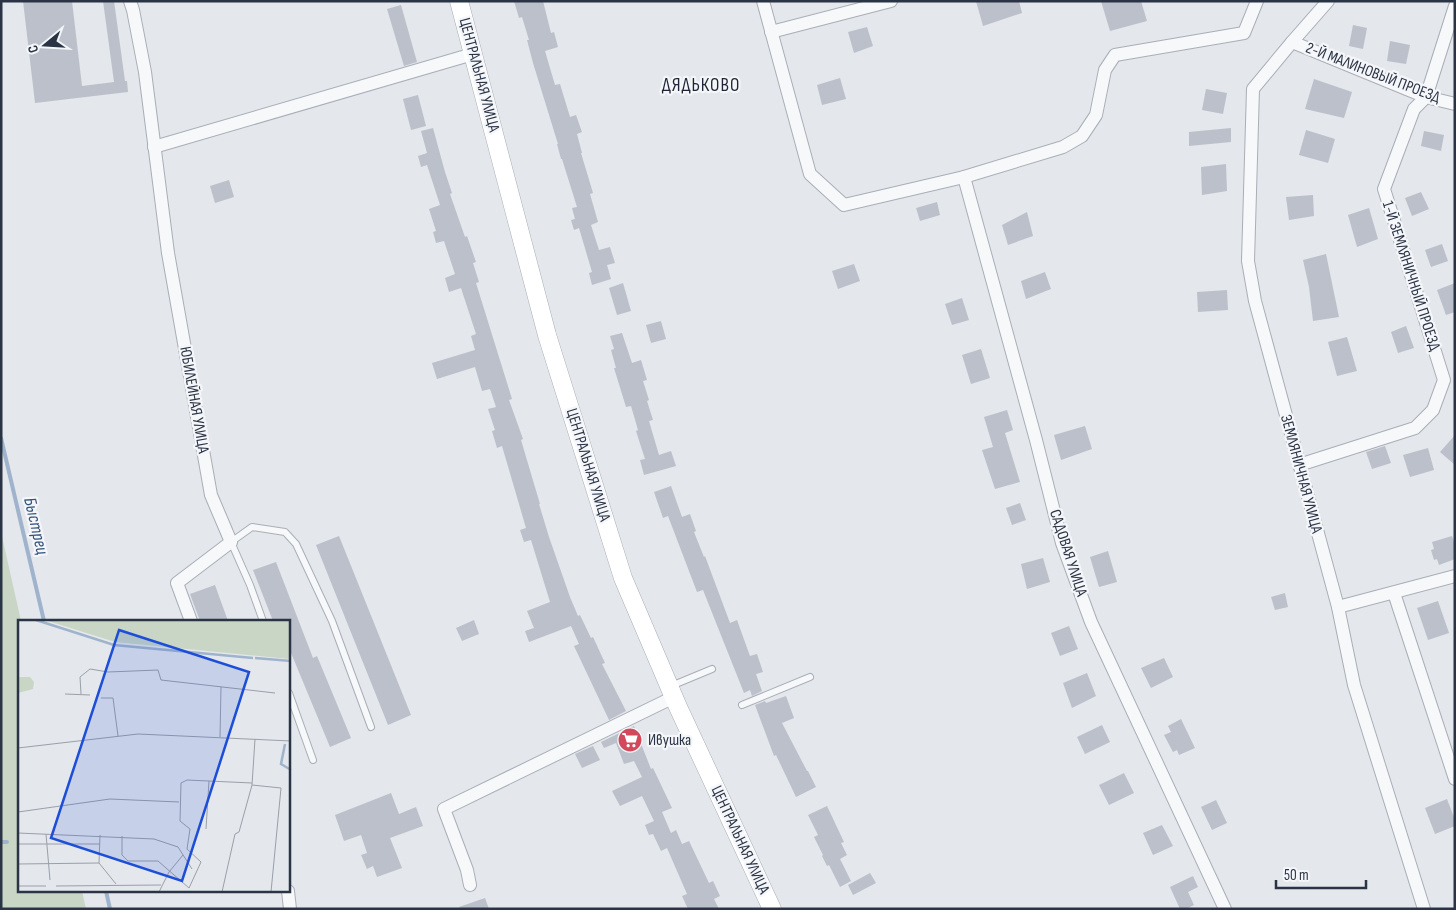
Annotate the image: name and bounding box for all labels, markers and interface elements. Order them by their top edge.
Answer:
street label: ЦЕНТРАЛЬНАЯ УЛИЦА [455,16,503,134]
north arrow [20,20,70,70]
street label: 2-Й МАЛИНОВЫЙ ПРОЕЗД [1303,39,1443,108]
text: С [24,43,42,55]
district label: ДЯДЬКОВО [662,74,740,97]
street label: 1-Й ЗЕМЛЯНИЧНЫЙ ПРОЕЗД [1378,199,1444,354]
street label: ЮБИЛЕЙНАЯ УЛИЦА [175,345,213,455]
street label: ЦЕНТРАЛЬНАЯ УЛИЦА [562,406,614,524]
street label: ЗЕМЛЯНИЧНАЯ УЛИЦА [1276,413,1326,536]
water label: Быстрец [19,495,53,557]
street label: САДОВАЯ УЛИЦА [1045,507,1091,599]
inset map [18,620,290,892]
supermarket icon: Ивушка [617,727,643,753]
place label: Ивушка [648,731,691,750]
street label: ЦЕНТРАЛЬНАЯ УЛИЦА [707,783,773,897]
scale bar [1276,858,1366,890]
text: 50 m [1284,866,1309,885]

